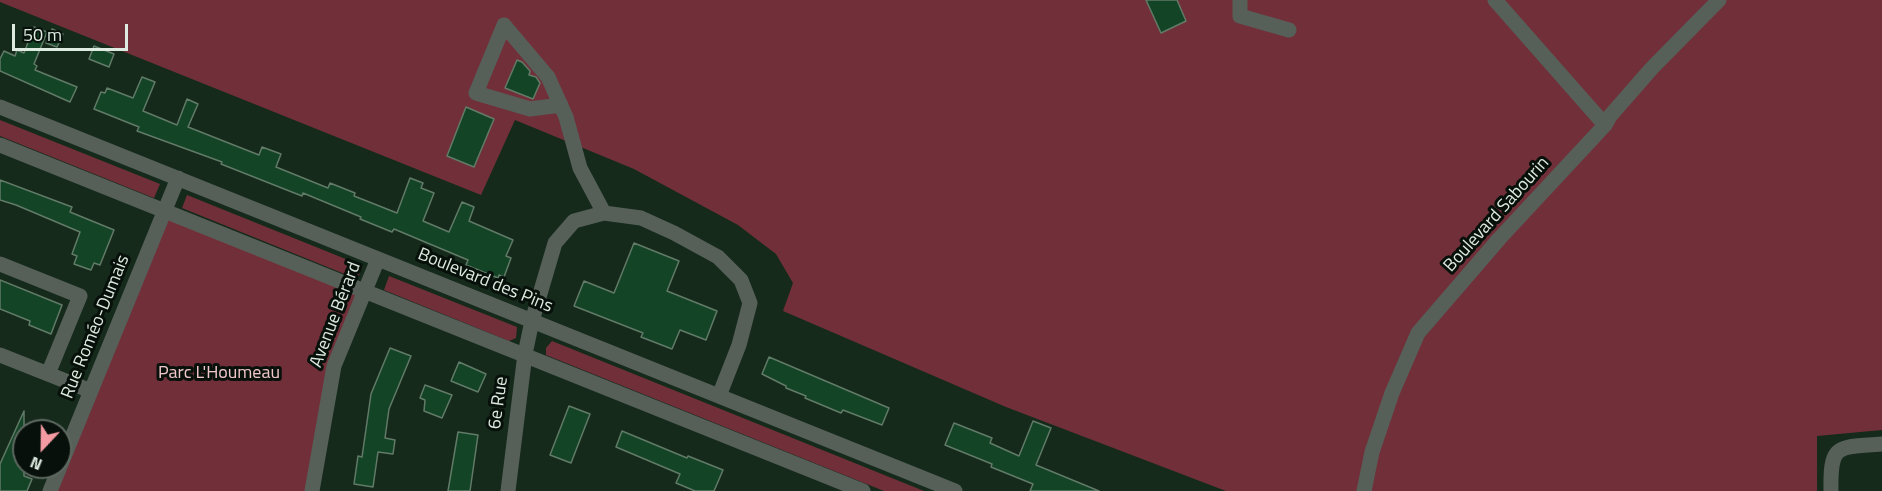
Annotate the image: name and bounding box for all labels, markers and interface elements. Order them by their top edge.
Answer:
scale bar [15,12,130,50]
text: 50 m [23,21,62,48]
street label: Boulevard Sabourin [1440,153,1554,277]
street label: Boulevard des Pins [414,244,556,318]
street label: Rue Roméo-Dumais [57,252,135,402]
street label: Avenue Bérard [306,259,366,371]
park label: Parc L'Houmeau [158,363,280,385]
street label: 6e Rue [485,375,513,431]
north arrow [12,419,72,479]
text: N [26,451,46,477]

